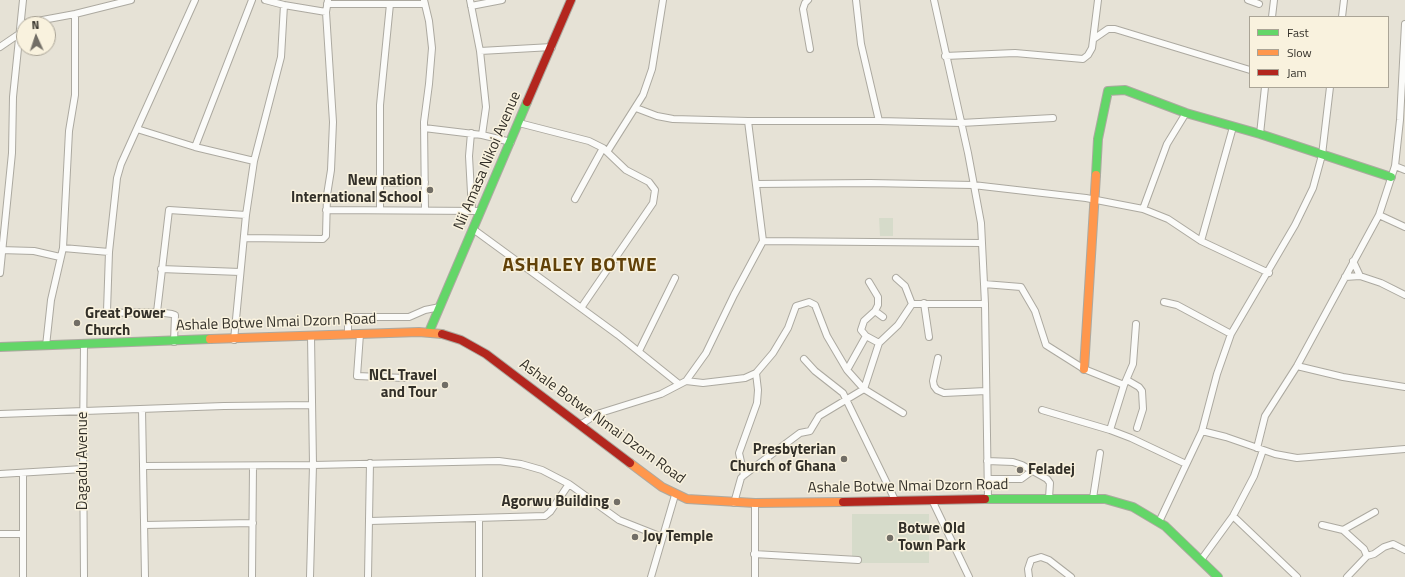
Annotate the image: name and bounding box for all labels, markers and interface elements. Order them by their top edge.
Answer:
north arrow [16,16,56,56]
legend [1249,16,1389,88]
text: N [31,17,40,33]
text: Fast [1287,23,1309,42]
text: Slow [1287,43,1312,62]
text: Jam [1287,63,1307,82]
street label: Nii Amasa Nikoi Avenue [451,89,525,233]
place label: New nation International School [291,172,422,207]
marker: New nation International School [425,185,435,195]
district label: ASHALEY BOTWE [502,255,658,277]
place label: Great Power Church [85,305,165,340]
street label: Ashale Botwe Nmai Dzorn Road [175,311,377,335]
marker: Great Power Church [72,318,82,328]
street label: Ashale Botwe Nmai Dzorn Road [516,356,688,488]
place label: NCL Travel and Tour [369,367,437,402]
marker: NCL Travel and Tour [440,380,450,390]
street label: Dagadu Avenue [74,412,92,510]
place label: Presbyterian Church of Ghana [730,441,836,476]
marker: Presbyterian Church of Ghana [839,454,849,464]
place label: Feladej [1028,461,1075,479]
marker: Feladej [1015,465,1025,475]
street label: Ashale Botwe Nmai Dzorn Road [808,476,1008,498]
place label: Agorwu Building [502,493,609,511]
marker: Agorwu Building [612,497,622,507]
place label: Botwe Old Town Park [898,520,966,555]
place label: Joy Temple [643,528,713,546]
marker: Joy Temple [630,532,640,542]
marker: Botwe Old Town Park [885,533,895,543]

